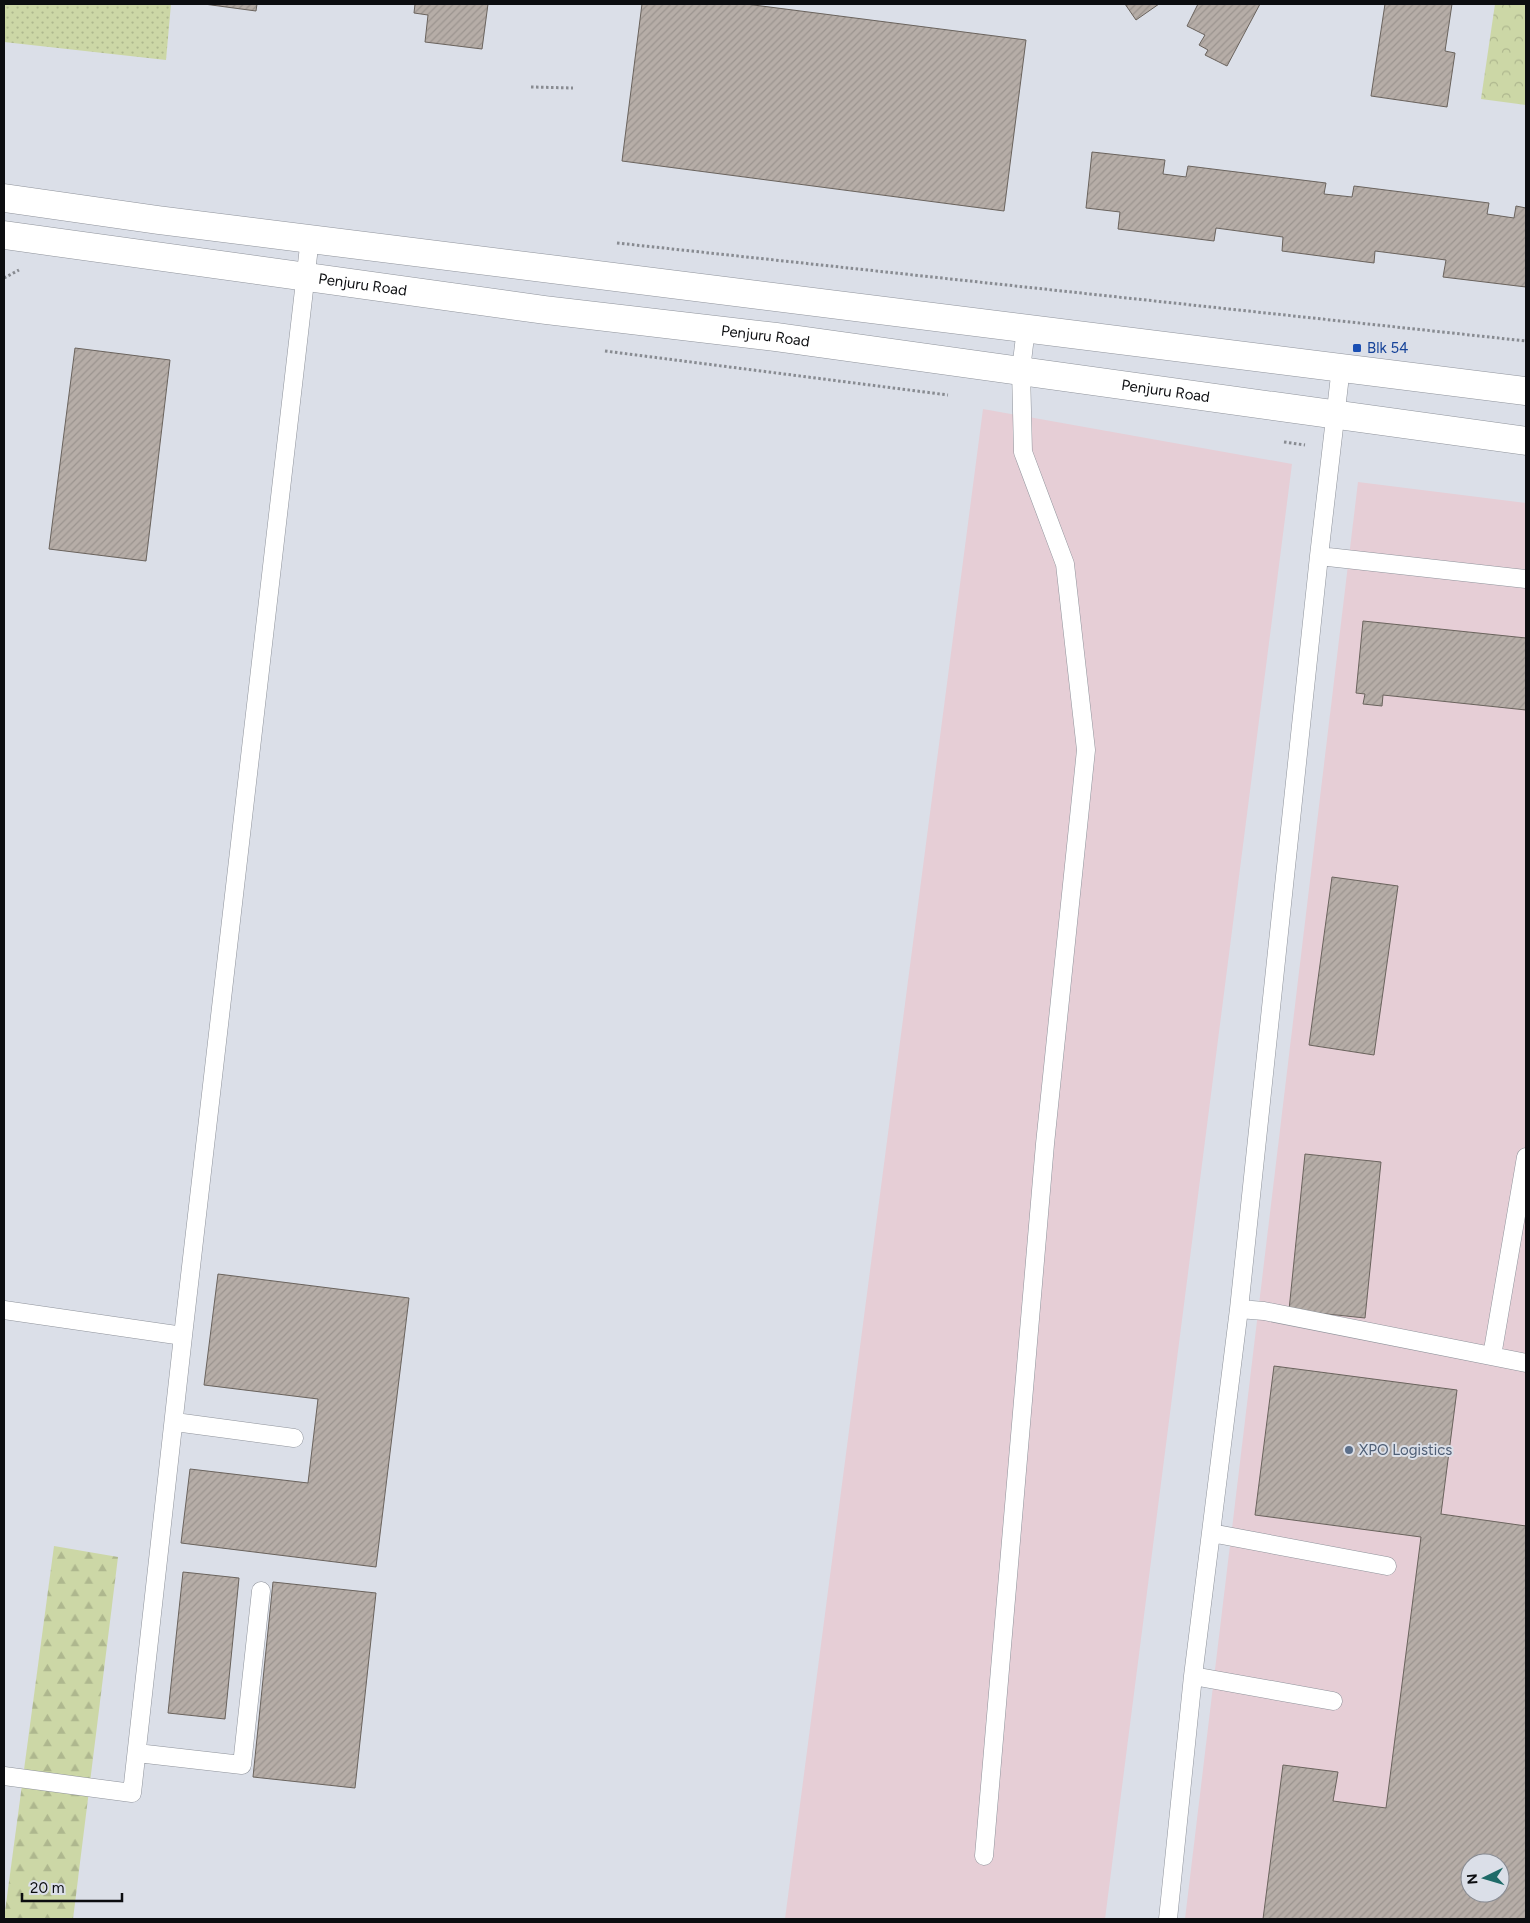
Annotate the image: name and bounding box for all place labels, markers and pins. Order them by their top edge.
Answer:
place label: Blk 54 [1367,339,1408,357]
marker: Blk 54 [1351,342,1363,354]
place label: XPO Logistics [1359,1441,1452,1459]
marker: XPO Logistics [1343,1444,1355,1456]

